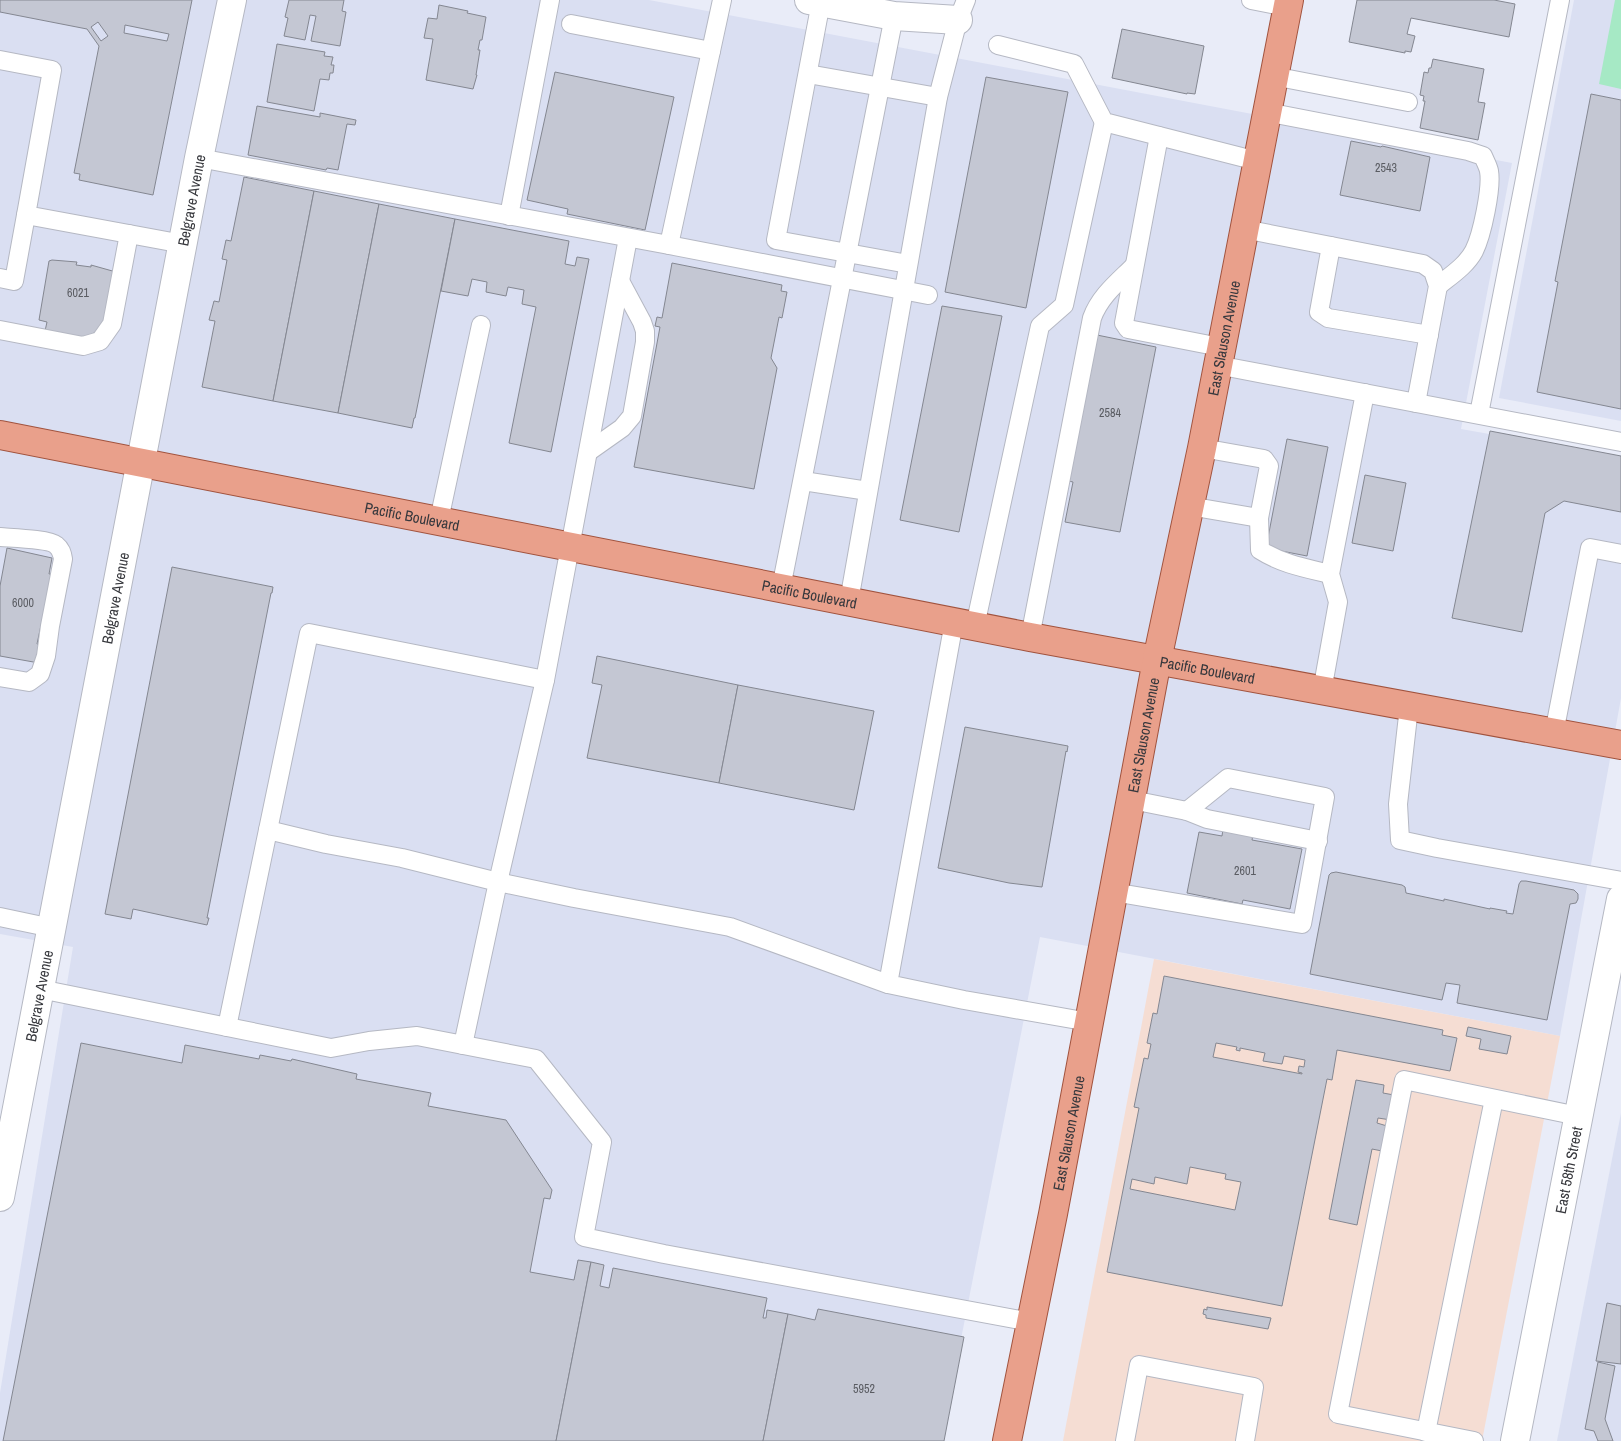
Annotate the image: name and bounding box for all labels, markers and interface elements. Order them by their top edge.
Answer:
street label: Belgrave Avenue [172,152,210,248]
house number: 2543 [1375,160,1397,176]
street label: East Slauson Avenue [1202,279,1245,397]
house number: 6021 [67,285,89,301]
house number: 2584 [1099,405,1121,421]
street label: Pacific Boulevard [363,496,462,535]
street label: Belgrave Avenue [96,550,134,645]
street label: Pacific Boulevard [760,574,859,613]
house number: 6000 [12,595,34,611]
street label: Pacific Boulevard [1158,650,1257,688]
street label: East Slauson Avenue [1122,675,1164,794]
house number: 2601 [1234,863,1256,879]
street label: Belgrave Avenue [20,948,58,1043]
street label: East Slauson Avenue [1047,1074,1089,1192]
street label: East 58th Street [1549,1124,1587,1215]
house number: 5952 [853,1381,875,1397]

